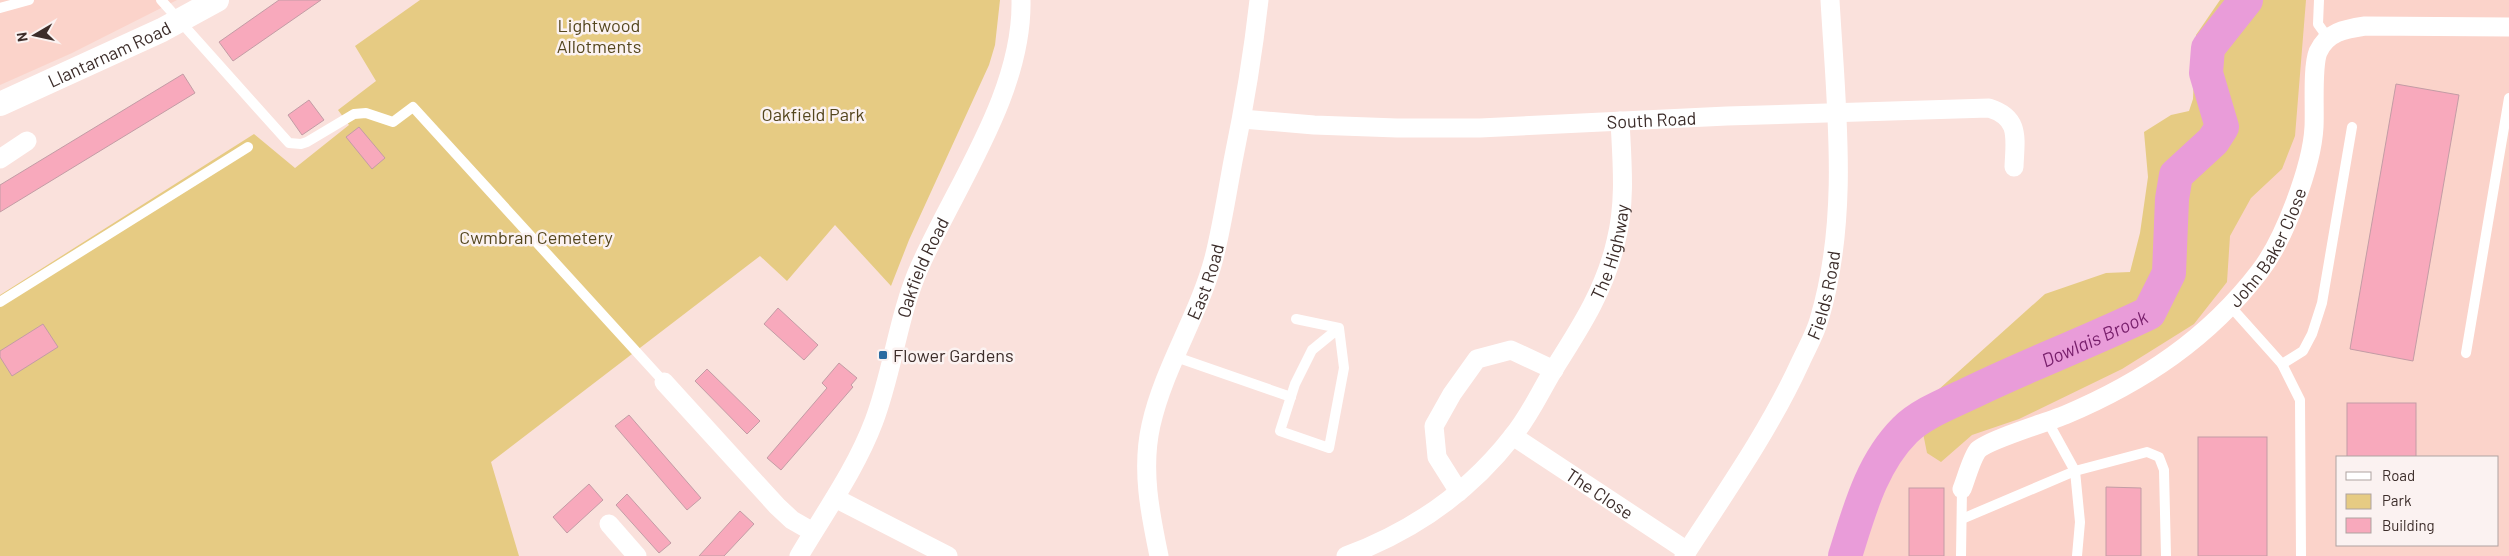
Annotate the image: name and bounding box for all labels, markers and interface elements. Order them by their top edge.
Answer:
north arrow [10,10,60,60]
park label: Lightwood Allotments [557,14,641,57]
street label: Llantarnam Road [44,16,175,92]
text: N [13,31,31,43]
park label: Oakfield Park [762,103,864,125]
street label: South Road [1606,107,1697,133]
street label: John Baker Close [2224,185,2310,311]
street label: The Highway [1585,203,1633,303]
street label: Oakfield Road [892,213,953,320]
park label: Cwmbran Cemetery [459,226,613,248]
street label: East Road [1182,242,1228,323]
street label: Fields Road [1802,249,1844,343]
water label: Dowlais Brook [2037,304,2151,371]
place label: Flower Gardens [893,344,1014,366]
marker: Flower Gardens [877,349,889,361]
legend [2336,456,2499,546]
street label: The Close [1562,463,1638,524]
text: Road [2382,466,2415,484]
text: Park [2382,491,2412,509]
text: Building [2382,516,2435,534]

